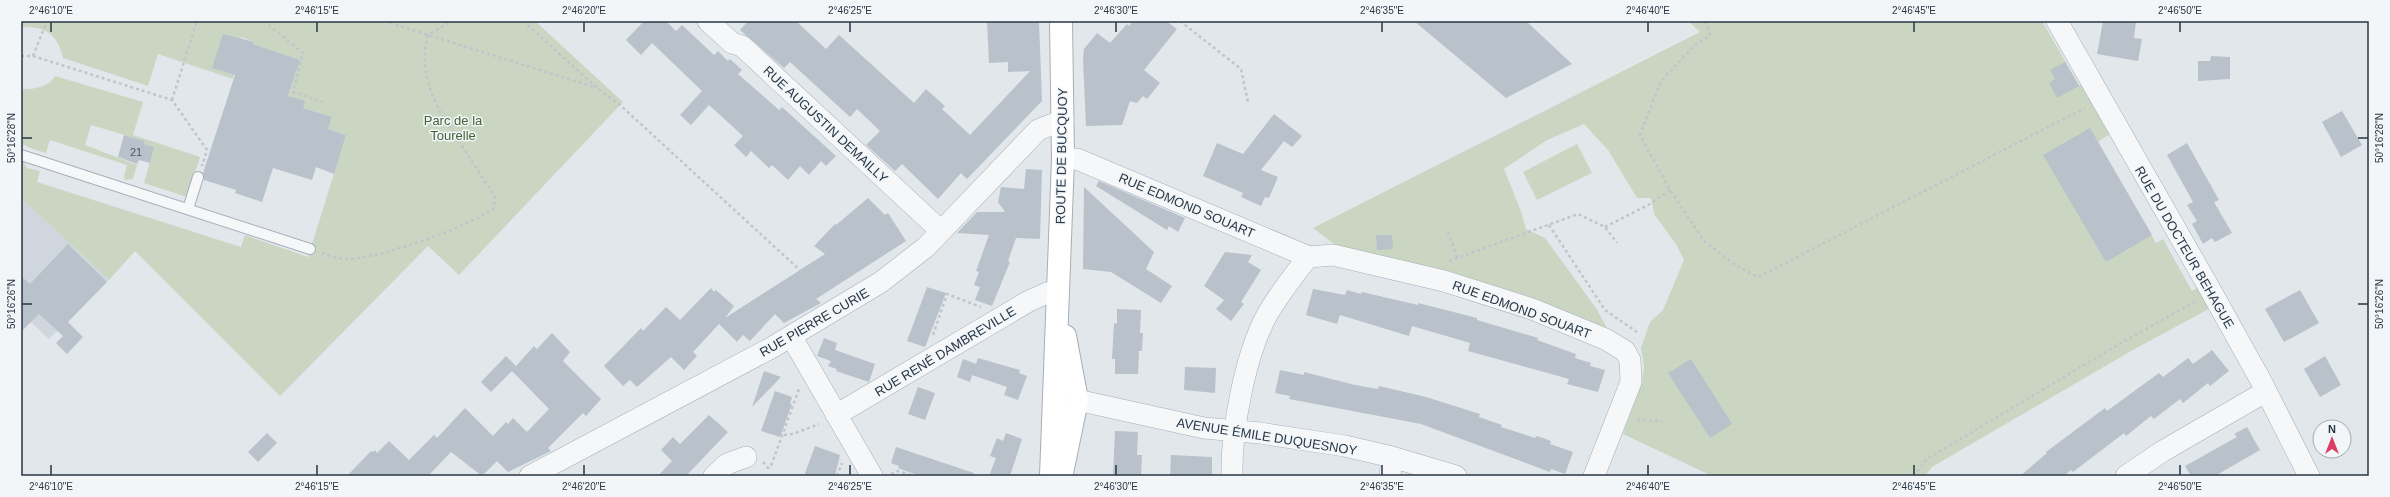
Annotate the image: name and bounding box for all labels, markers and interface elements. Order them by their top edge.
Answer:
text: 2°46'10"E [29,5,73,16]
text: 2°46'15"E [295,5,339,16]
text: 2°46'20"E [562,5,606,16]
text: 2°46'25"E [828,5,872,16]
text: 2°46'30"E [1094,5,1138,16]
text: 2°46'35"E [1360,5,1404,16]
text: 2°46'40"E [1626,5,1670,16]
text: 2°46'45"E [1892,5,1936,16]
text: 2°46'50"E [2158,5,2202,16]
street label: RUE AUGUSTIN DEMAILLY [760,63,891,186]
street label: ROUTE DE BUCQUOY [1053,87,1070,224]
text: 50°16'28"N [6,113,17,163]
park label: Parc de la Tourelle [424,113,483,143]
text: 50°16'28"N [2374,113,2385,163]
house number: 21 [130,146,142,158]
street label: RUE DU DOCTEUR BEHAGUE [2132,163,2237,331]
street label: RUE EDMOND SOUART [1116,170,1257,241]
street label: RUE EDMOND SOUART [1450,277,1593,342]
text: 50°16'26"N [6,279,17,329]
text: 50°16'26"N [2374,279,2385,329]
street label: RUE PIERRE CURIE [757,285,872,360]
street label: RUE RENÉ DAMBREVILLE [872,303,1019,400]
street label: AVENUE ÉMILE DUQUESNOY [1176,415,1359,458]
north arrow [2312,419,2352,459]
text: N [2328,423,2336,435]
text: 2°46'10"E [29,481,73,492]
text: 2°46'15"E [295,481,339,492]
text: 2°46'20"E [562,481,606,492]
text: 2°46'25"E [828,481,872,492]
text: 2°46'30"E [1094,481,1138,492]
text: 2°46'35"E [1360,481,1404,492]
text: 2°46'40"E [1626,481,1670,492]
text: 2°46'45"E [1892,481,1936,492]
text: 2°46'50"E [2158,481,2202,492]

